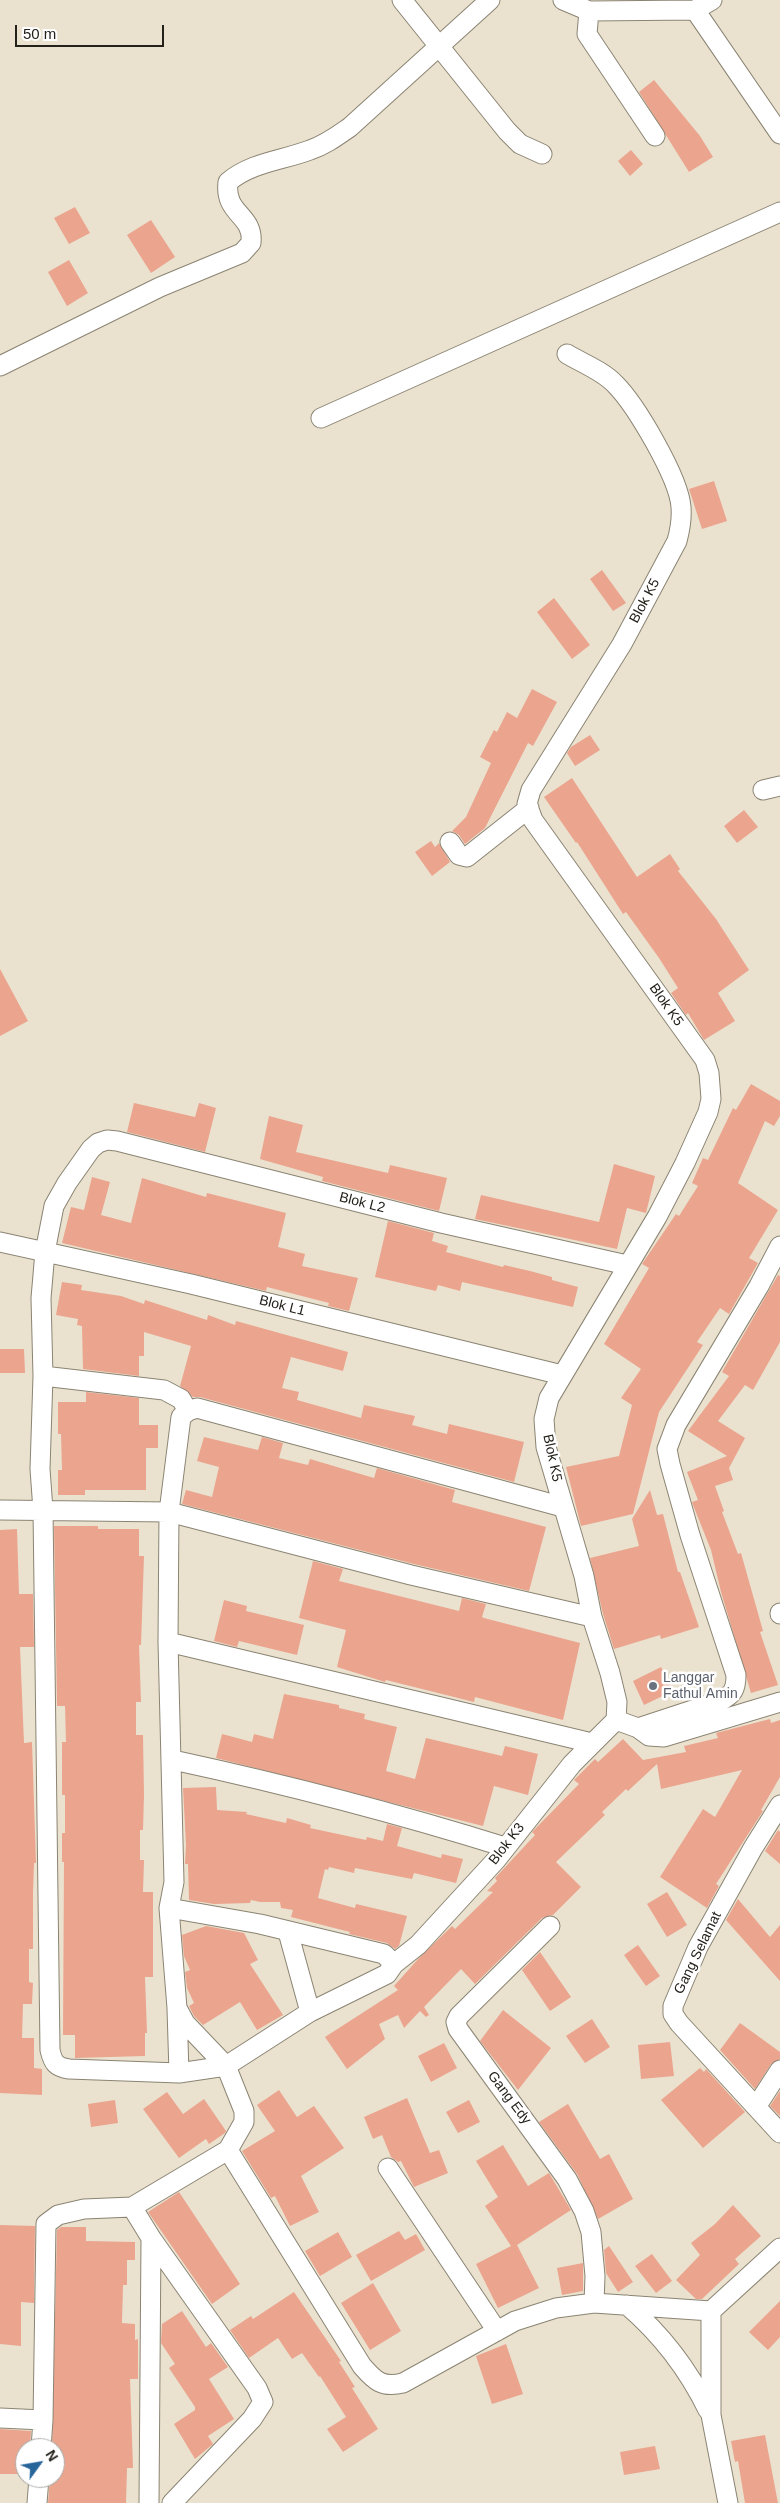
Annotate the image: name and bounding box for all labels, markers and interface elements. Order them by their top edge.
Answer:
scale bar [18,15,166,47]
text: 50 m [23,25,56,42]
street label: Blok K5 [626,576,664,626]
street label: Blok K5 [645,980,687,1030]
street label: Blok L2 [337,1189,387,1217]
street label: Blok L1 [257,1292,307,1320]
street label: Blok K5 [539,1433,565,1483]
place label: Langgar Fathul Amin [663,1670,738,1702]
marker: Langgar Fathul Amin [647,1680,659,1692]
street label: Blok K3 [486,1820,528,1868]
street label: Gang Selamat [671,1909,725,1997]
street label: Gang Edy [484,2068,534,2128]
north arrow [15,2438,65,2488]
text: N [42,2447,61,2464]

